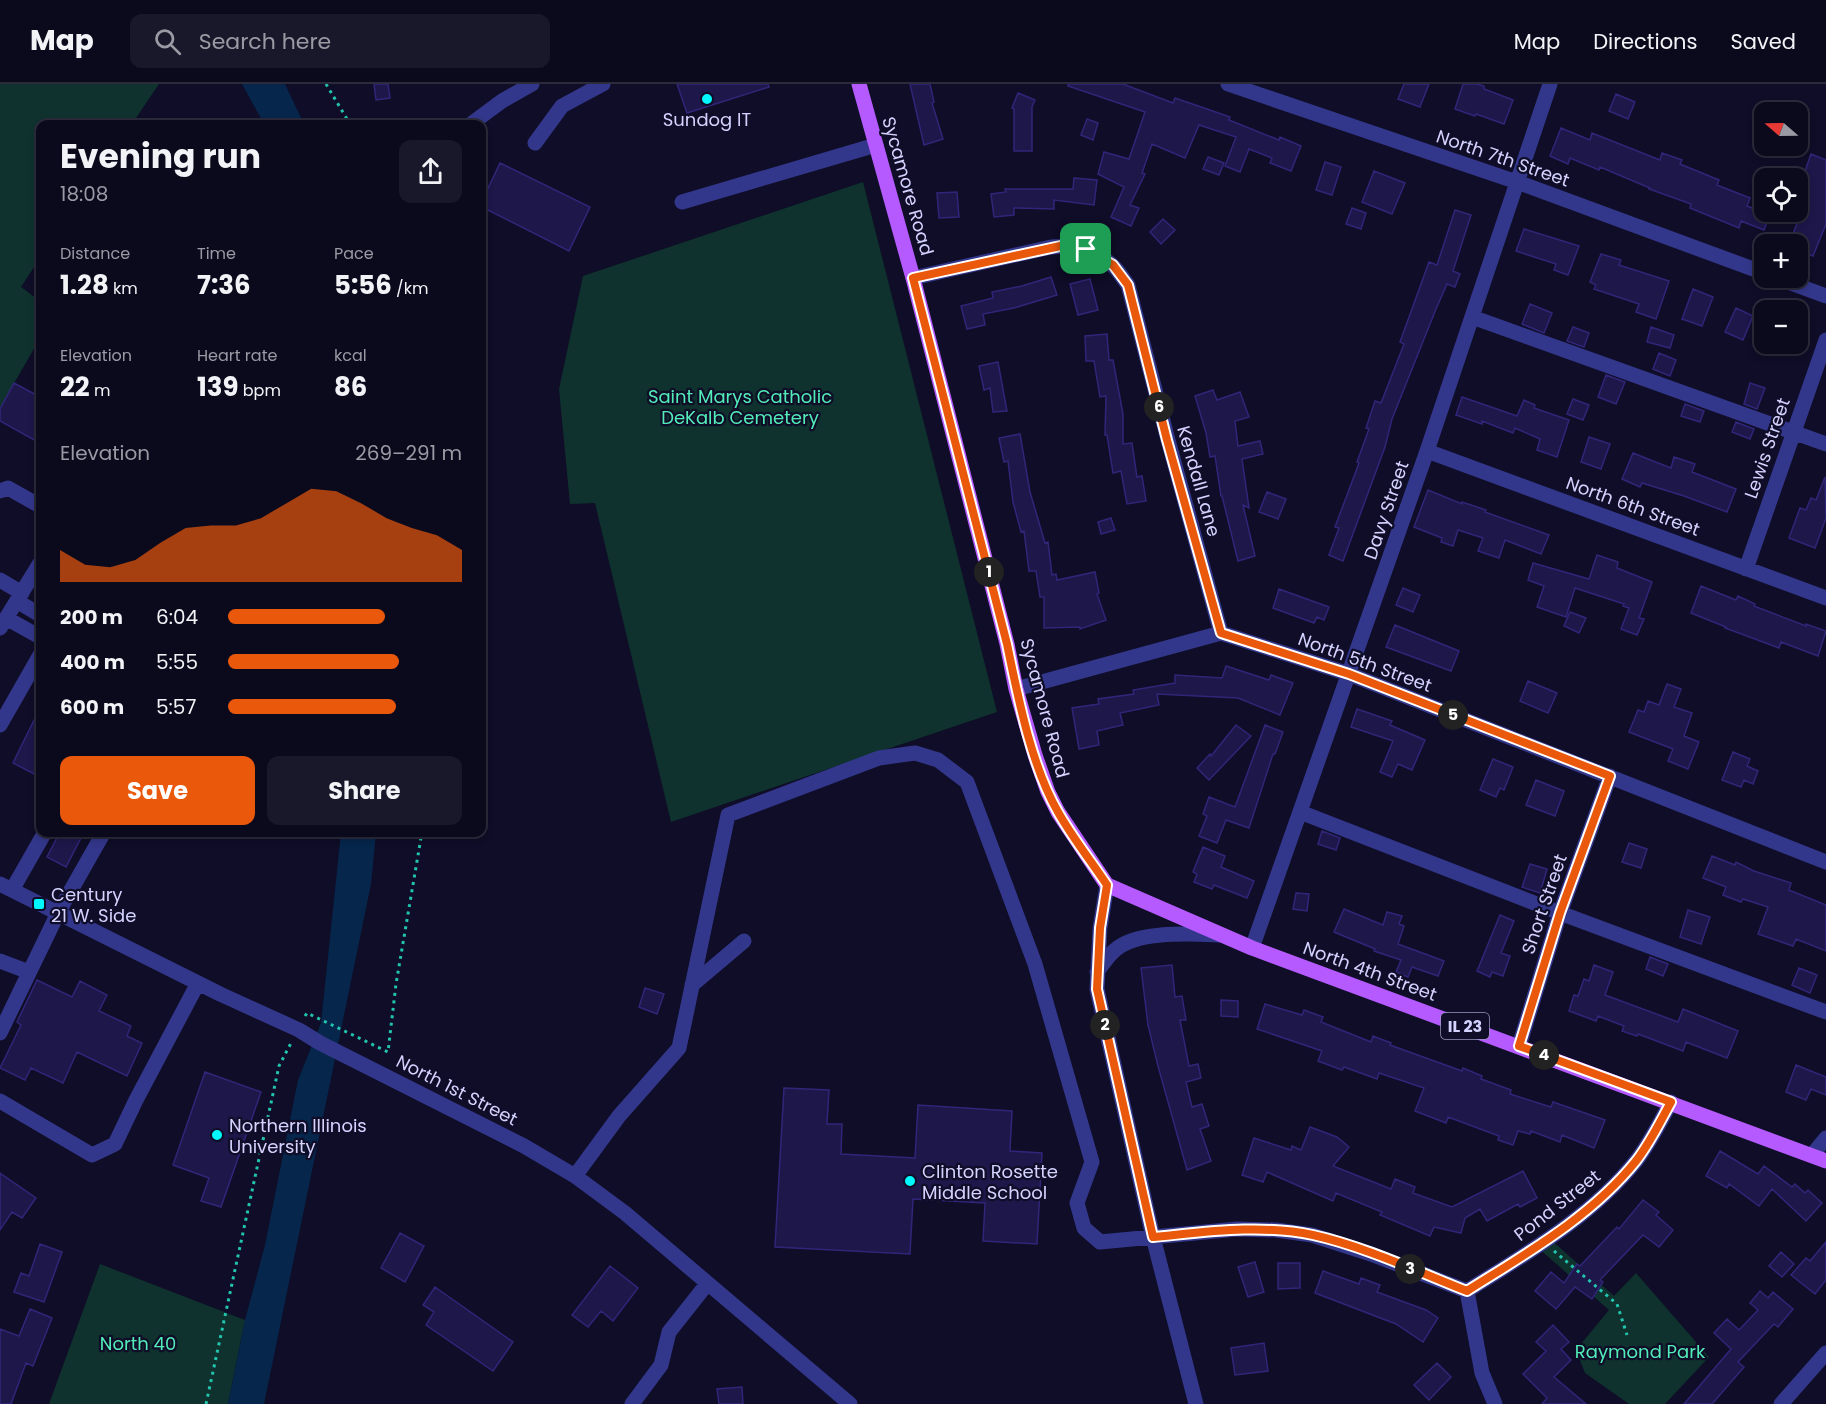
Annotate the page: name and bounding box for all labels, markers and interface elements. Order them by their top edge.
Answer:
search box [130,14,550,68]
text: Map [30,21,94,60]
icon: search [151,25,184,58]
text: Search here [199,26,331,57]
text: Map [1514,27,1560,56]
text: Directions [1593,27,1697,56]
text: Saved [1730,27,1796,56]
marker: Sundog IT [700,92,714,106]
north arrow [1754,102,1808,156]
map controls [1754,102,1808,354]
place label: Sundog IT [663,107,751,132]
street label: Sycamore Road [876,114,940,258]
street label: North 7th Street [1433,124,1573,192]
text: Evening run [60,133,261,180]
button: share [399,140,462,203]
button: locate [1754,168,1808,222]
text: 18:08 [60,180,108,208]
pin [1060,223,1111,274]
icon: arrive [1069,232,1102,265]
button: + [1754,234,1808,288]
text: Distance [60,242,130,265]
text: Time [197,242,236,265]
text: Pace [334,242,374,265]
text: 1.28 [60,267,109,303]
text: 7:36 [197,267,251,303]
text: 5:56 [334,267,392,303]
text: km [109,277,138,300]
text: /km [392,277,428,300]
button: − [1754,300,1808,354]
text: Elevation [60,344,132,367]
text: Heart rate [197,344,277,367]
text: kcal [334,344,367,367]
text: 22 [60,369,90,405]
text: 139 [197,369,239,405]
text: 86 [334,369,367,405]
text: m [90,379,110,402]
text: bpm [239,379,281,402]
park label: Saint Marys Catholic DeKalb Cemetery [648,384,832,430]
pin: 6 [1144,392,1174,422]
street label: Lewis Street [1738,394,1796,502]
text: 6 [1154,395,1164,418]
street label: Kendall Lane [1171,423,1227,539]
text: Elevation [60,439,150,467]
text: 269–291 m [355,439,462,467]
street label: Davy Street [1357,457,1415,563]
street label: North 6th Street [1563,470,1703,542]
pin: 1 [974,557,1004,587]
text: 1 [986,560,992,583]
text: 200 m [60,603,123,631]
text: 6:04 [156,603,198,631]
street label: North 5th Street [1295,626,1435,698]
street label: Sycamore Road [1014,636,1076,780]
text: 400 m [60,648,125,676]
text: 5:55 [156,648,198,676]
text: 600 m [60,693,124,721]
text: 5:57 [156,693,196,721]
pin: 5 [1438,700,1468,730]
text: 5 [1448,703,1458,726]
button: Save [60,756,255,825]
button: Share [267,756,462,825]
street label: Short Street [1515,851,1573,957]
place label: Century 21 W. Side [51,882,136,928]
marker: Century 21 W. Side [32,897,46,911]
street label: North 4th Street [1300,935,1440,1007]
pin: 2 [1090,1010,1120,1040]
text: 2 [1100,1013,1110,1036]
road number: IL 23 [1441,1013,1489,1039]
pin: 4 [1529,1040,1559,1070]
text: 4 [1539,1043,1549,1066]
street label: North 1st Street [392,1049,522,1131]
place label: Northern Illinois University [229,1113,367,1159]
marker: Northern Illinois University [210,1128,224,1142]
place label: Clinton Rosette Middle School [922,1159,1058,1205]
street label: Pond Street [1509,1163,1605,1247]
marker: Clinton Rosette Middle School [903,1174,917,1188]
pin: 3 [1395,1254,1425,1284]
text: 3 [1405,1257,1415,1280]
park label: North 40 [100,1331,176,1356]
park label: Raymond Park [1575,1339,1706,1364]

